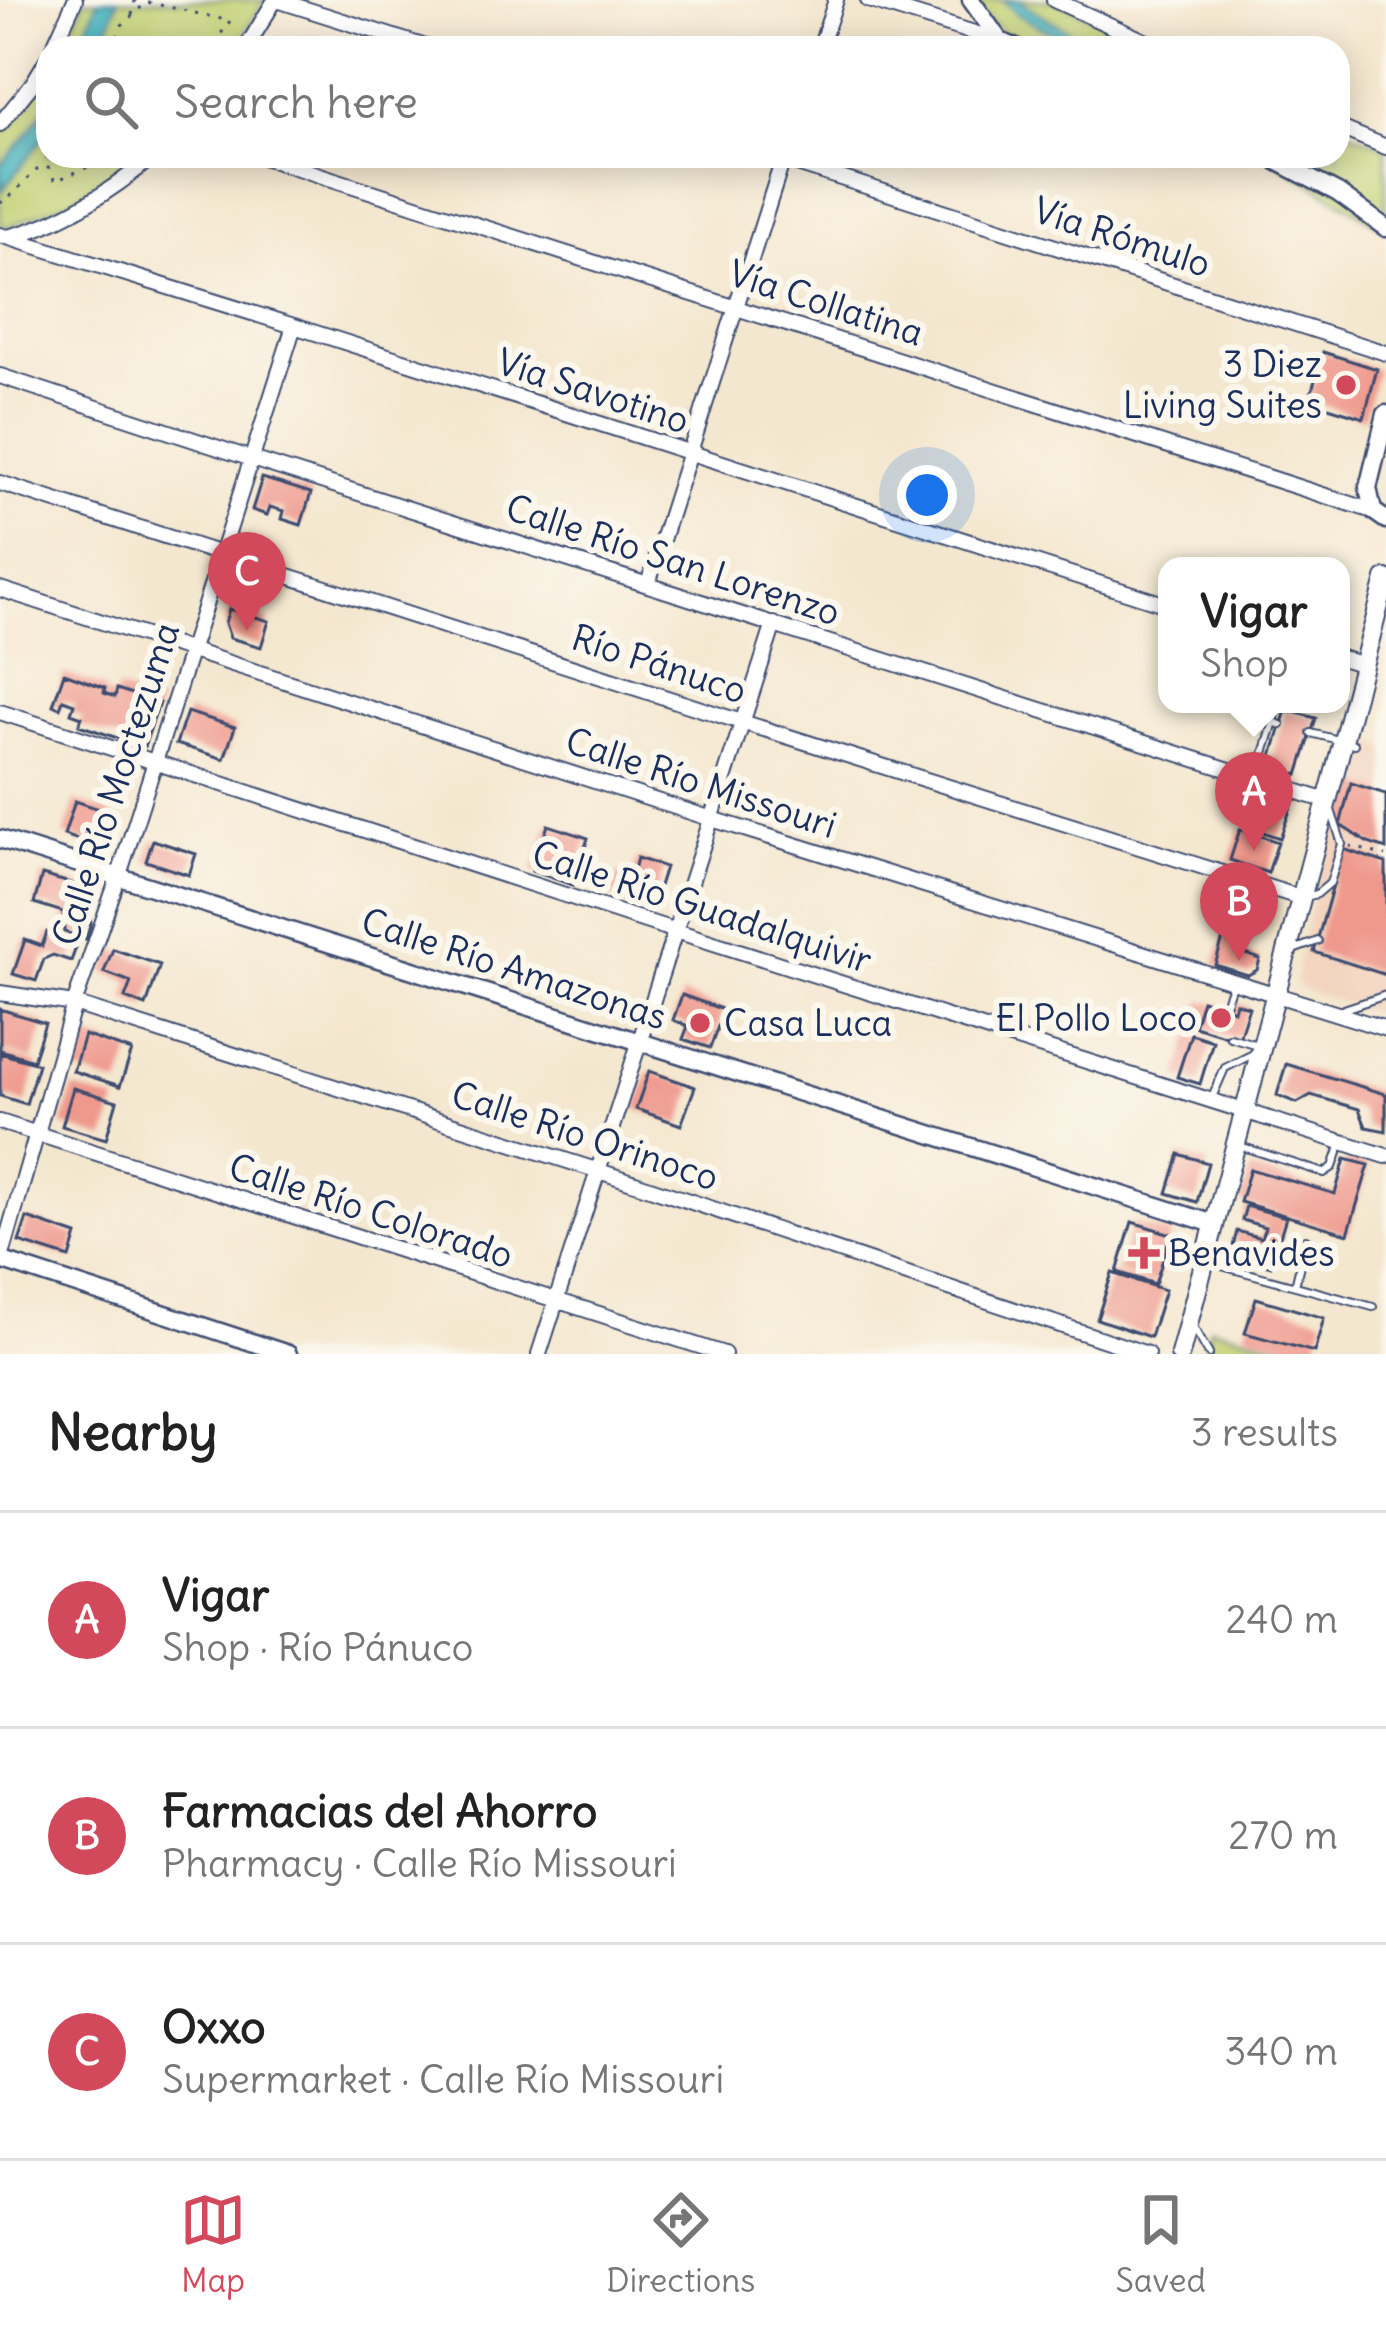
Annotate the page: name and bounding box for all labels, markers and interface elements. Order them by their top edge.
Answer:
search box [36,36,1350,168]
icon: search [78,69,144,135]
text: Search here [174,74,418,130]
street label: Vía Rómulo [1028,187,1216,287]
street label: Vía Collatina [723,250,929,356]
street label: Vía Savotino [491,339,695,443]
place label: 3 Diez Living Suites [1123,342,1322,428]
marker: 3 Diez Living Suites [1333,372,1359,398]
your location [897,465,957,525]
street label: Calle Río San Lorenzo [500,485,846,635]
pin: C [208,532,286,631]
popup [1158,557,1350,713]
text: Vigar [1200,583,1308,639]
street label: Río Pánuco [566,615,752,713]
street label: Calle Río Moctezuma [43,617,189,951]
text: Shop [1200,639,1289,688]
street label: Calle Río Missouri [560,718,842,848]
pin: A [1215,752,1293,851]
street label: Calle Río Guadalquivir [527,831,878,983]
pin: B [1200,862,1278,961]
street label: Calle Río Amazonas [356,898,672,1040]
place label: El Pollo Loco [996,996,1197,1041]
place label: Casa Luca [724,1001,892,1046]
marker: El Pollo Loco [1208,1005,1234,1031]
marker: Casa Luca [687,1010,713,1036]
street label: Calle Río Orinoco [446,1072,724,1200]
street label: Calle Río Colorado [223,1144,519,1278]
place label: Benavides [1168,1231,1335,1276]
marker: Benavides [1131,1240,1157,1266]
text: Nearby [48,1400,217,1464]
text: 3 results [1191,1408,1338,1457]
text: Vigar [162,1567,269,1623]
text: A [74,1595,100,1644]
text: 240 m [1226,1595,1338,1644]
text: Shop · Río Pánuco [162,1623,473,1672]
text: Farmacias del Ahorro [162,1783,597,1839]
text: B [74,1811,100,1860]
text: 270 m [1228,1811,1338,1860]
text: Pharmacy · Calle Río Missouri [162,1839,677,1888]
text: Oxxo [162,1999,266,2055]
text: C [74,2027,100,2076]
text: 340 m [1224,2027,1338,2076]
text: Supermarket · Calle Río Missouri [162,2055,724,2104]
tab: Map [180,2187,246,2301]
tab: Directions [606,2187,755,2301]
tab: Saved [1116,2187,1206,2301]

